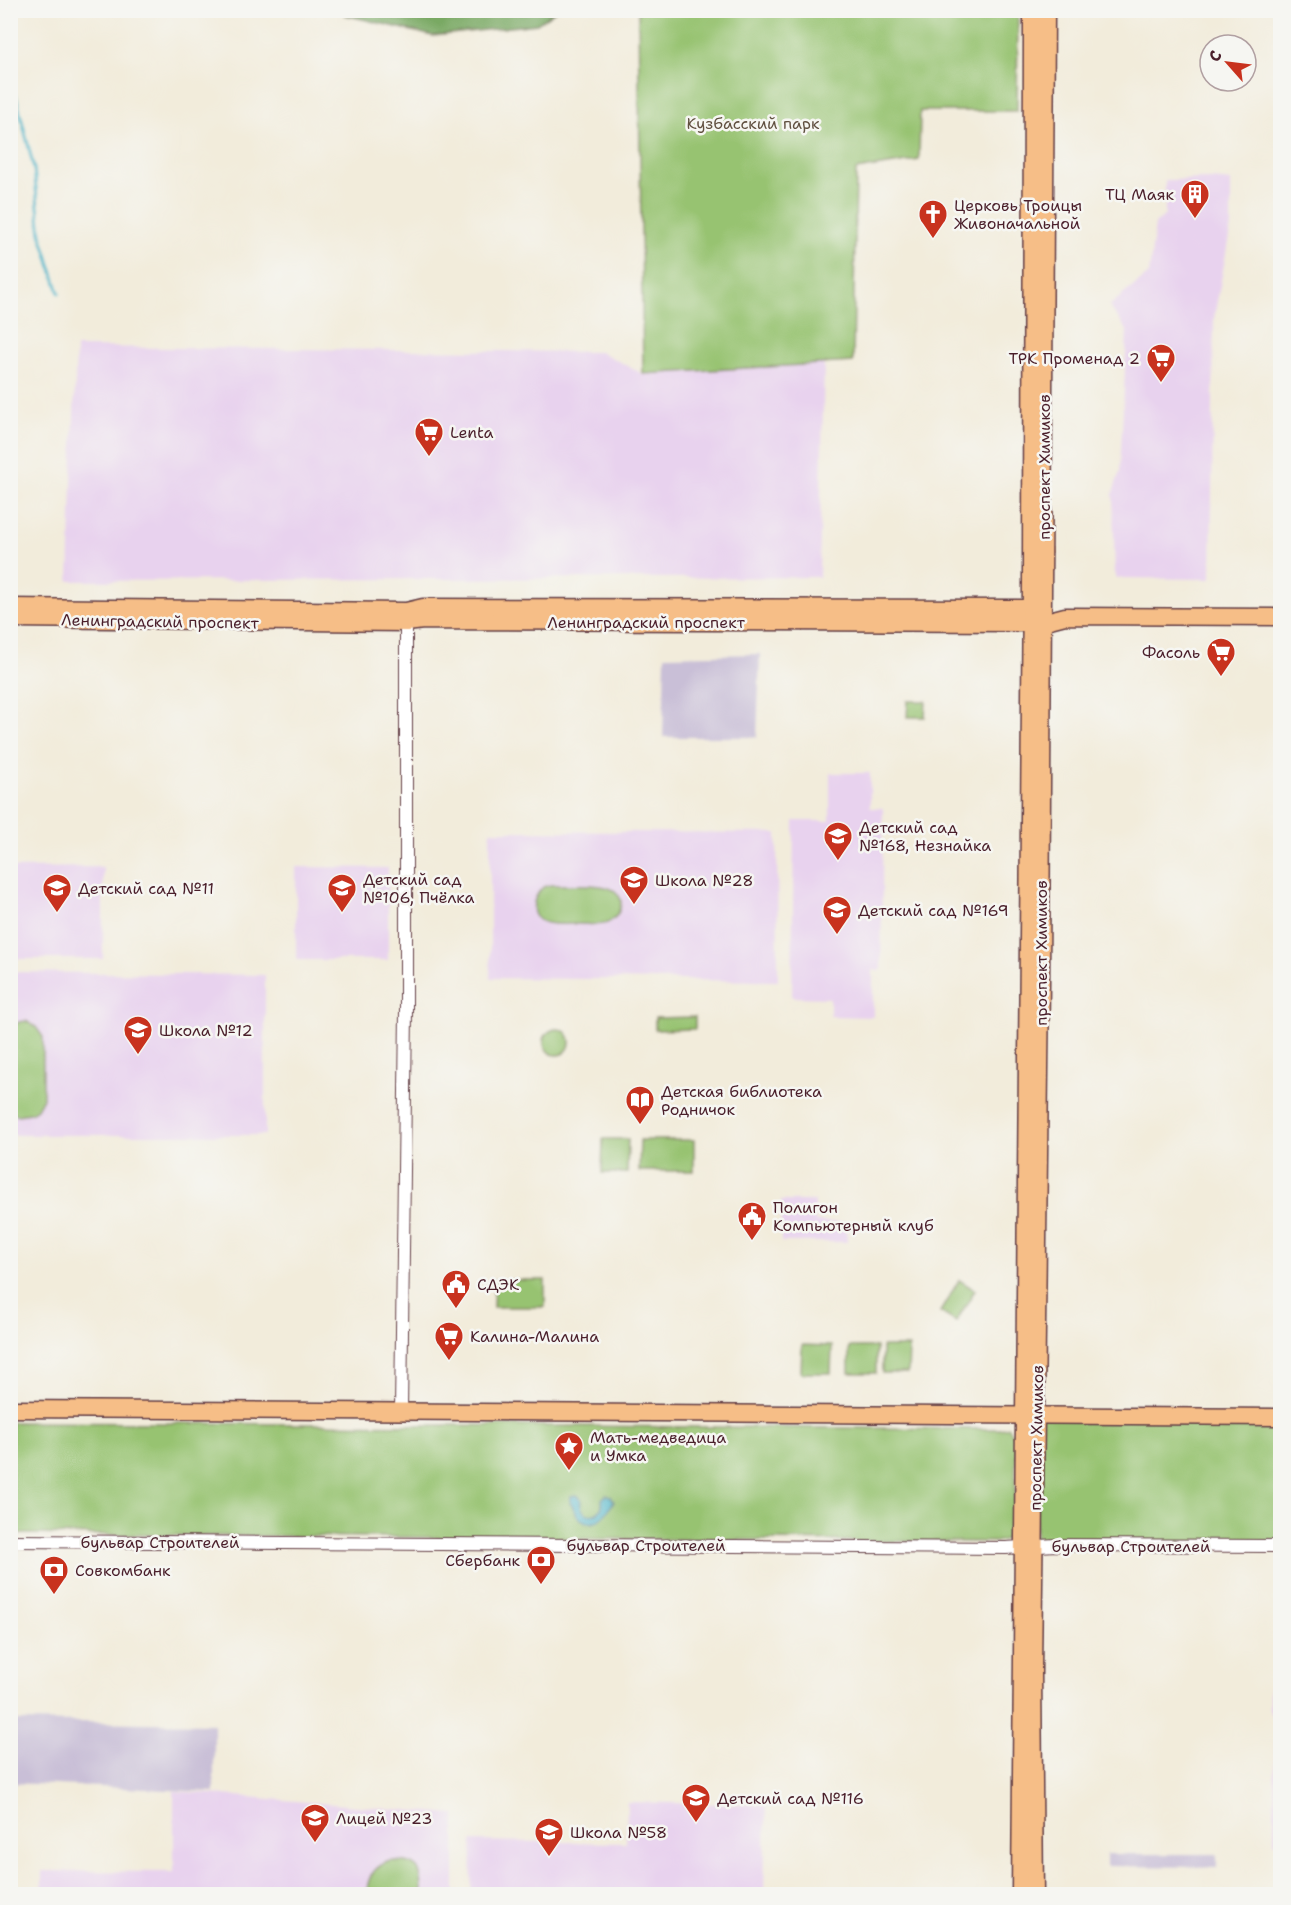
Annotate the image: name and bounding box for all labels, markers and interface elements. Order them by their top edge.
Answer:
north arrow [1198,33,1258,93]
text: С [1204,47,1227,65]
park label: Кузбасский парк [687,113,820,134]
building icon: ТЦ Маяк [1179,178,1211,220]
place label: ТЦ Маяк [1105,184,1174,205]
place label: Церковь Троицы Живоначальной [954,195,1082,234]
church icon: Церковь Троицы Живоначальной [917,198,949,240]
supermarket icon: ТРК Променад 2 [1145,342,1177,384]
place label: ТРК Променад 2 [1008,348,1140,369]
street label: проспект Химиков [1034,394,1055,540]
supermarket icon: Lenta [413,416,445,458]
place label: Lenta [450,422,494,443]
street label: Ленинградский проспект [61,609,260,634]
street label: Ленинградский проспект [547,612,746,633]
supermarket icon: Фасоль [1205,636,1237,678]
place label: Фасоль [1142,642,1200,663]
place label: Детский сад №168, Незнайка [859,817,991,856]
school or university icon: Детский сад №168, Незнайка [822,820,854,862]
school or university icon: Школа №28 [618,864,650,906]
place label: Детский сад №106, Пчёлка [363,869,475,908]
place label: Школа №28 [655,870,754,891]
school or university icon: Детский сад №11 [41,872,73,914]
school or university icon: Детский сад №106, Пчёлка [326,872,358,914]
place label: Детский сад №11 [78,878,214,899]
street label: проспект Химиков [1031,880,1052,1026]
school or university icon: Детский сад №169 [821,894,853,936]
place label: Детский сад №169 [858,900,1009,921]
school or university icon: Школа №12 [122,1014,154,1056]
place label: Школа №12 [159,1020,253,1041]
place label: Детская библиотека Родничок [661,1081,822,1120]
library icon: Детская библиотека Родничок [624,1084,656,1126]
place label: Полигон Компьютерный клуб [773,1197,934,1236]
public building icon: Полигон Компьютерный клуб [736,1200,768,1242]
public building icon: СДЭК [440,1268,472,1310]
place label: СДЭК [477,1274,520,1295]
supermarket icon: Калина-Малина [433,1320,465,1362]
place label: Калина-Малина [470,1326,599,1347]
street label: проспект Химиков [1025,1365,1048,1511]
place label: Мать-медведица и Умка [590,1427,726,1466]
place icon: Мать-медведица и Умка [553,1430,585,1472]
street label: бульвар Строителей [80,1532,240,1553]
street label: бульвар Строителей [566,1535,726,1556]
street label: бульвар Строителей [1051,1536,1211,1557]
bank icon: Сбербанк [525,1544,557,1586]
place label: Сбербанк [445,1550,521,1571]
bank icon: Совкомбанк [38,1554,70,1596]
place label: Совкомбанк [75,1560,171,1581]
school or university icon: Детский сад №116 [680,1782,712,1824]
place label: Детский сад №116 [717,1788,864,1809]
school or university icon: Лицей №23 [299,1802,331,1844]
place label: Лицей №23 [336,1808,432,1829]
school or university icon: Школа №58 [533,1816,565,1858]
place label: Школа №58 [570,1822,667,1843]

